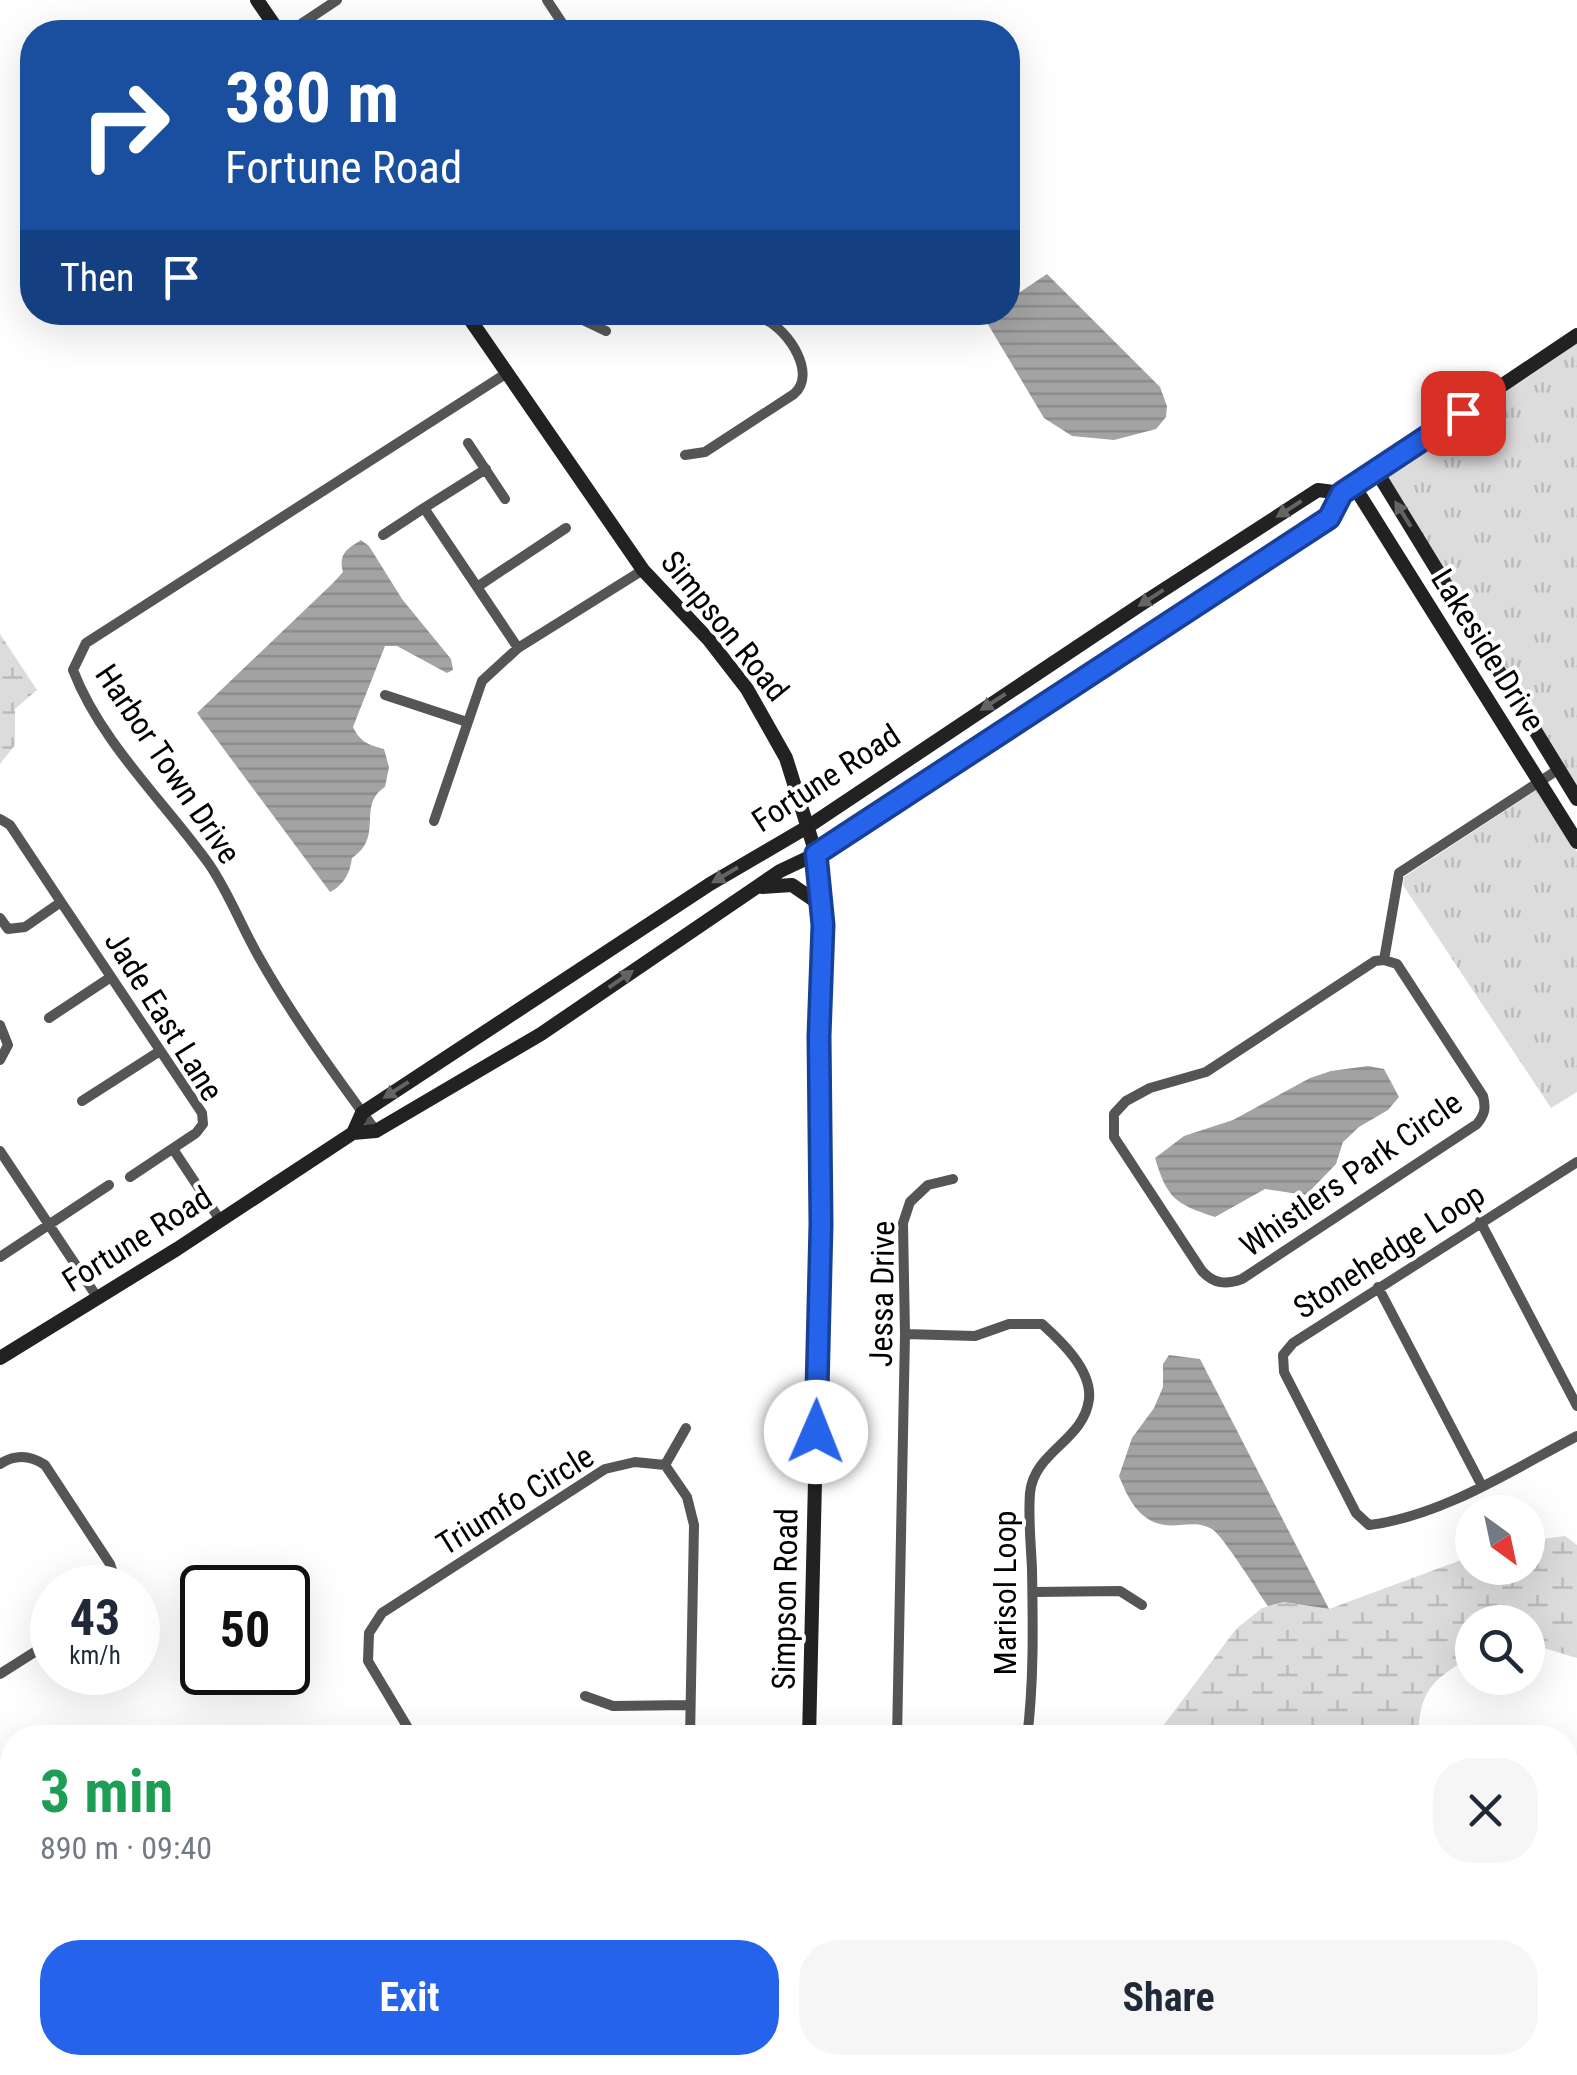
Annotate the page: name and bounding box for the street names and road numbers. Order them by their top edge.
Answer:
street label: Simpson Road [653,543,797,709]
street label: Lakeside Drive [1423,562,1553,738]
street label: Harbor Town Drive [87,657,249,871]
street label: Fortune Road [745,716,907,840]
street label: Jade East Lane [97,924,231,1108]
street label: Whistlers Park Circle [1233,1083,1469,1265]
street label: Stonehedge Loop [1286,1175,1492,1327]
street label: Fortune Road [55,1178,219,1300]
street label: Jessa Drive [862,1221,902,1367]
street label: Triumfo Circle [430,1437,600,1563]
street label: Simpson Road [764,1508,806,1690]
street label: Marisol Loop [986,1510,1024,1676]

